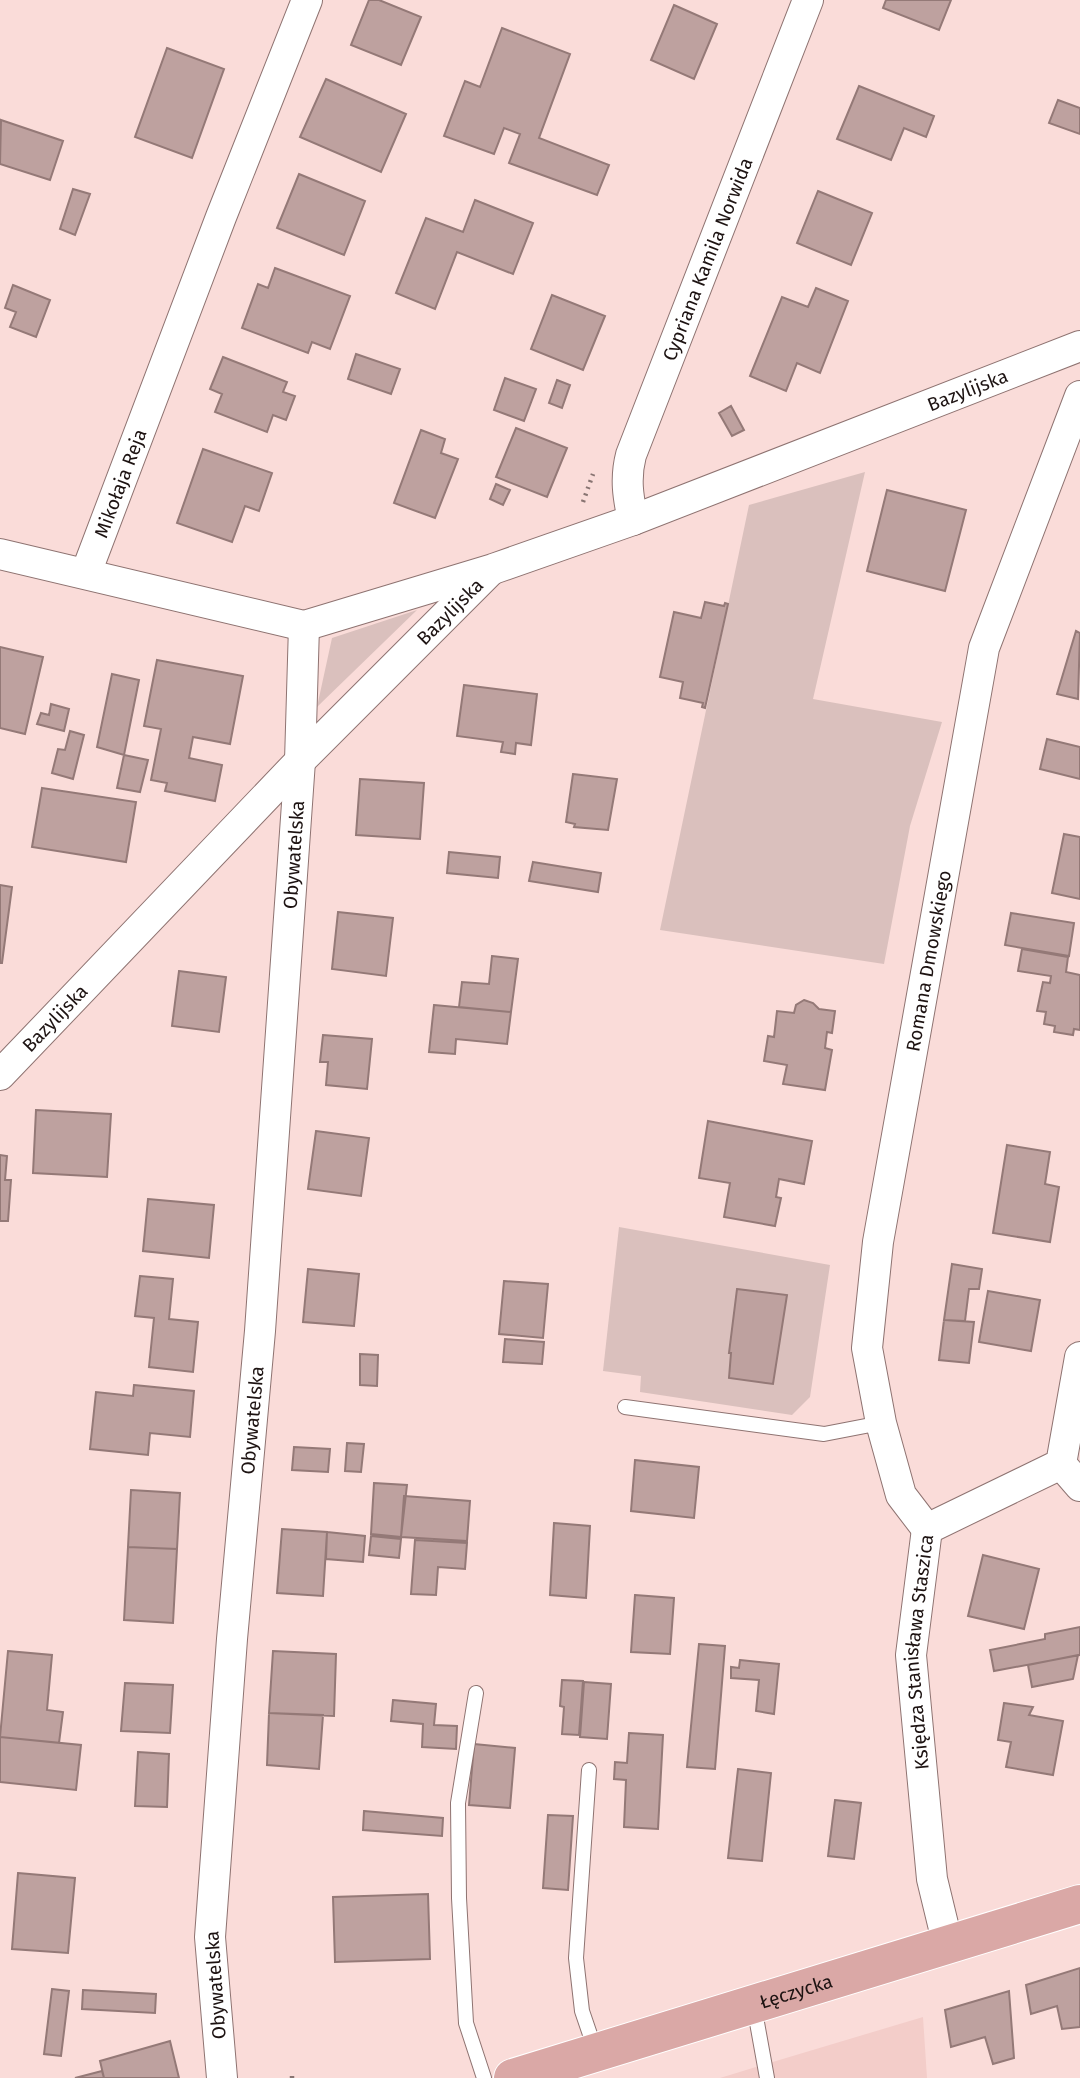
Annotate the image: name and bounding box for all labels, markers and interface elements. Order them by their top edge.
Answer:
street label: Cypriana Kamila Norwida [658,154,758,364]
street label: Bazylijska [924,364,1011,416]
street label: Mikołaja Reja [89,426,152,541]
street label: Bazylijska [412,574,488,650]
street label: Obywatelska [279,800,309,910]
street label: Romana Dmowskiego [901,868,956,1053]
street label: Bazylijska [17,980,92,1057]
street label: Obywatelska [236,1365,269,1475]
street label: Księdza Stanisława Staszica [900,1533,938,1771]
street label: Obywatelska [200,1930,231,2040]
street label: Łęczycka [757,1970,835,2014]

